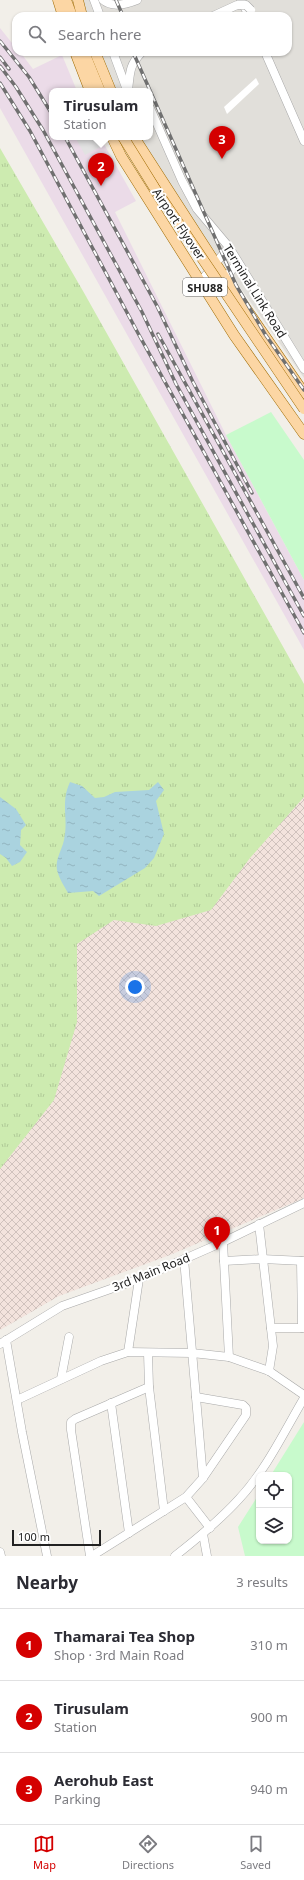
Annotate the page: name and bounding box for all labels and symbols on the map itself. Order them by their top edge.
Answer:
pin: 3 [209,126,235,159]
pin: 2 [88,153,114,186]
street label: Airport Flyover [149,185,209,263]
street label: Terminal Link Road [219,241,291,341]
road number: SHU88 [183,278,227,296]
your location [125,977,145,997]
pin: 1 [204,1217,230,1250]
street label: 3rd Main Road [110,1249,192,1295]
scale bar [12,1528,101,1547]

